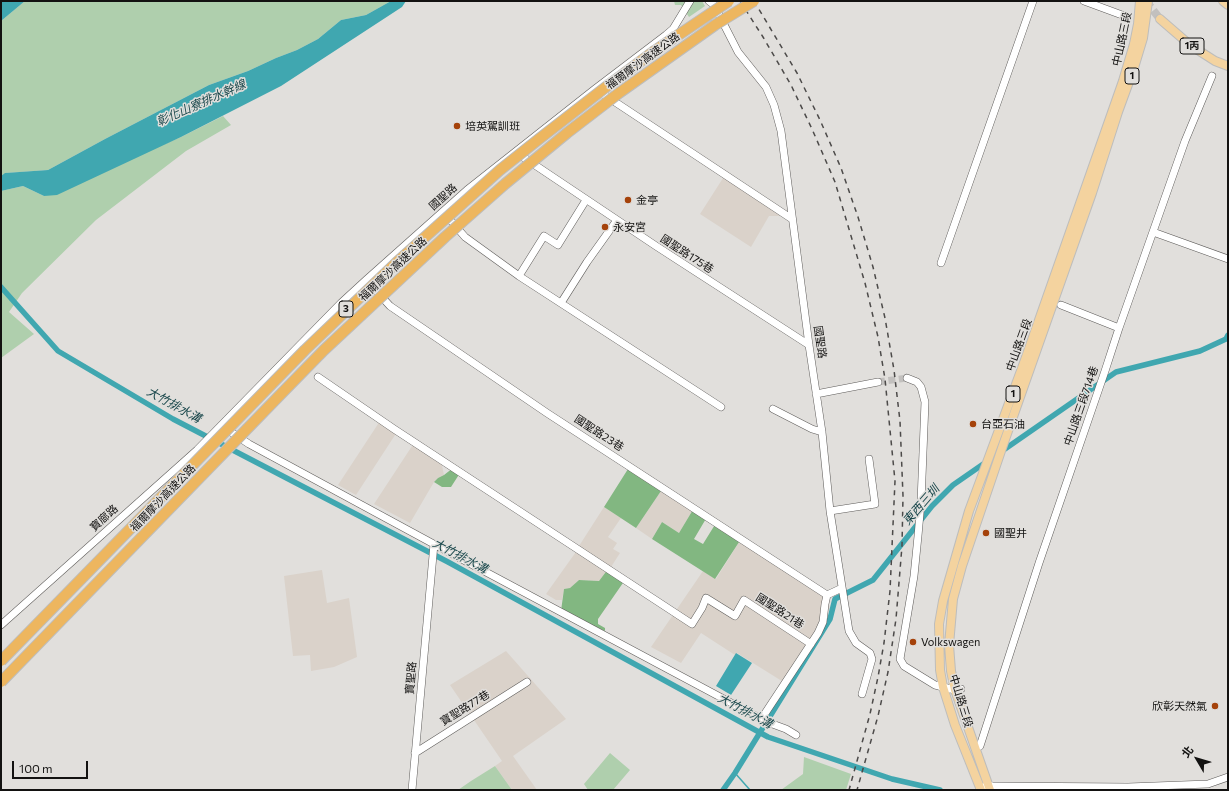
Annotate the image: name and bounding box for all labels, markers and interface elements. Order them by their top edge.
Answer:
street label: 中山路三段 [1110,11,1134,67]
street label: 福爾摩沙高速公路 [604,30,682,92]
road number: 1丙 [1180,38,1204,54]
road number: 1 [1125,68,1139,84]
water label: 彰化山寮排水幹線 [154,77,248,129]
place label: 培英駕訓班 [465,119,520,133]
marker: 培英駕訓班 [452,121,462,131]
street label: 國聖路 [426,181,460,213]
place label: 金亭 [636,193,658,207]
marker: 金亭 [623,195,633,205]
place label: 永安宮 [613,220,646,234]
marker: 永安宮 [600,222,610,232]
street label: 國聖路175巷 [658,232,716,276]
street label: 福爾摩沙高速公路 [356,234,430,304]
road number: 3 [339,301,353,317]
street label: 中山路三段 [1003,317,1035,373]
street label: 國聖路 [811,325,829,359]
street label: 中山路三段714巷 [1061,365,1101,447]
water label: 大竹排水溝 [144,384,204,426]
road number: 1 [1006,386,1020,402]
street label: 國聖路23巷 [572,412,626,454]
place label: 台亞石油 [981,417,1025,431]
marker: 台亞石油 [968,419,978,429]
street label: 福爾摩沙高速公路 [128,462,198,534]
water label: 東西三圳 [900,482,942,528]
street label: 寶廍路 [87,502,121,534]
place label: 國聖井 [994,526,1027,540]
marker: 國聖井 [981,528,991,538]
water label: 大竹排水溝 [430,536,490,576]
street label: 國聖路21巷 [753,591,807,631]
place label: Volkswagen [921,635,980,649]
marker: Volkswagen [908,637,918,647]
street label: 寶聖路 [403,661,419,695]
street label: 中山路三段 [947,673,975,729]
street label: 寶聖路77巷 [438,688,492,728]
water label: 大竹排水溝 [715,691,775,731]
place label: 欣彰天然氣 [1152,699,1207,713]
marker: 欣彰天然氣 [1210,701,1220,711]
north arrow [1177,739,1217,779]
text: 北 [1179,743,1196,760]
scale bar [14,753,90,779]
text: 100 m [19,761,53,775]

